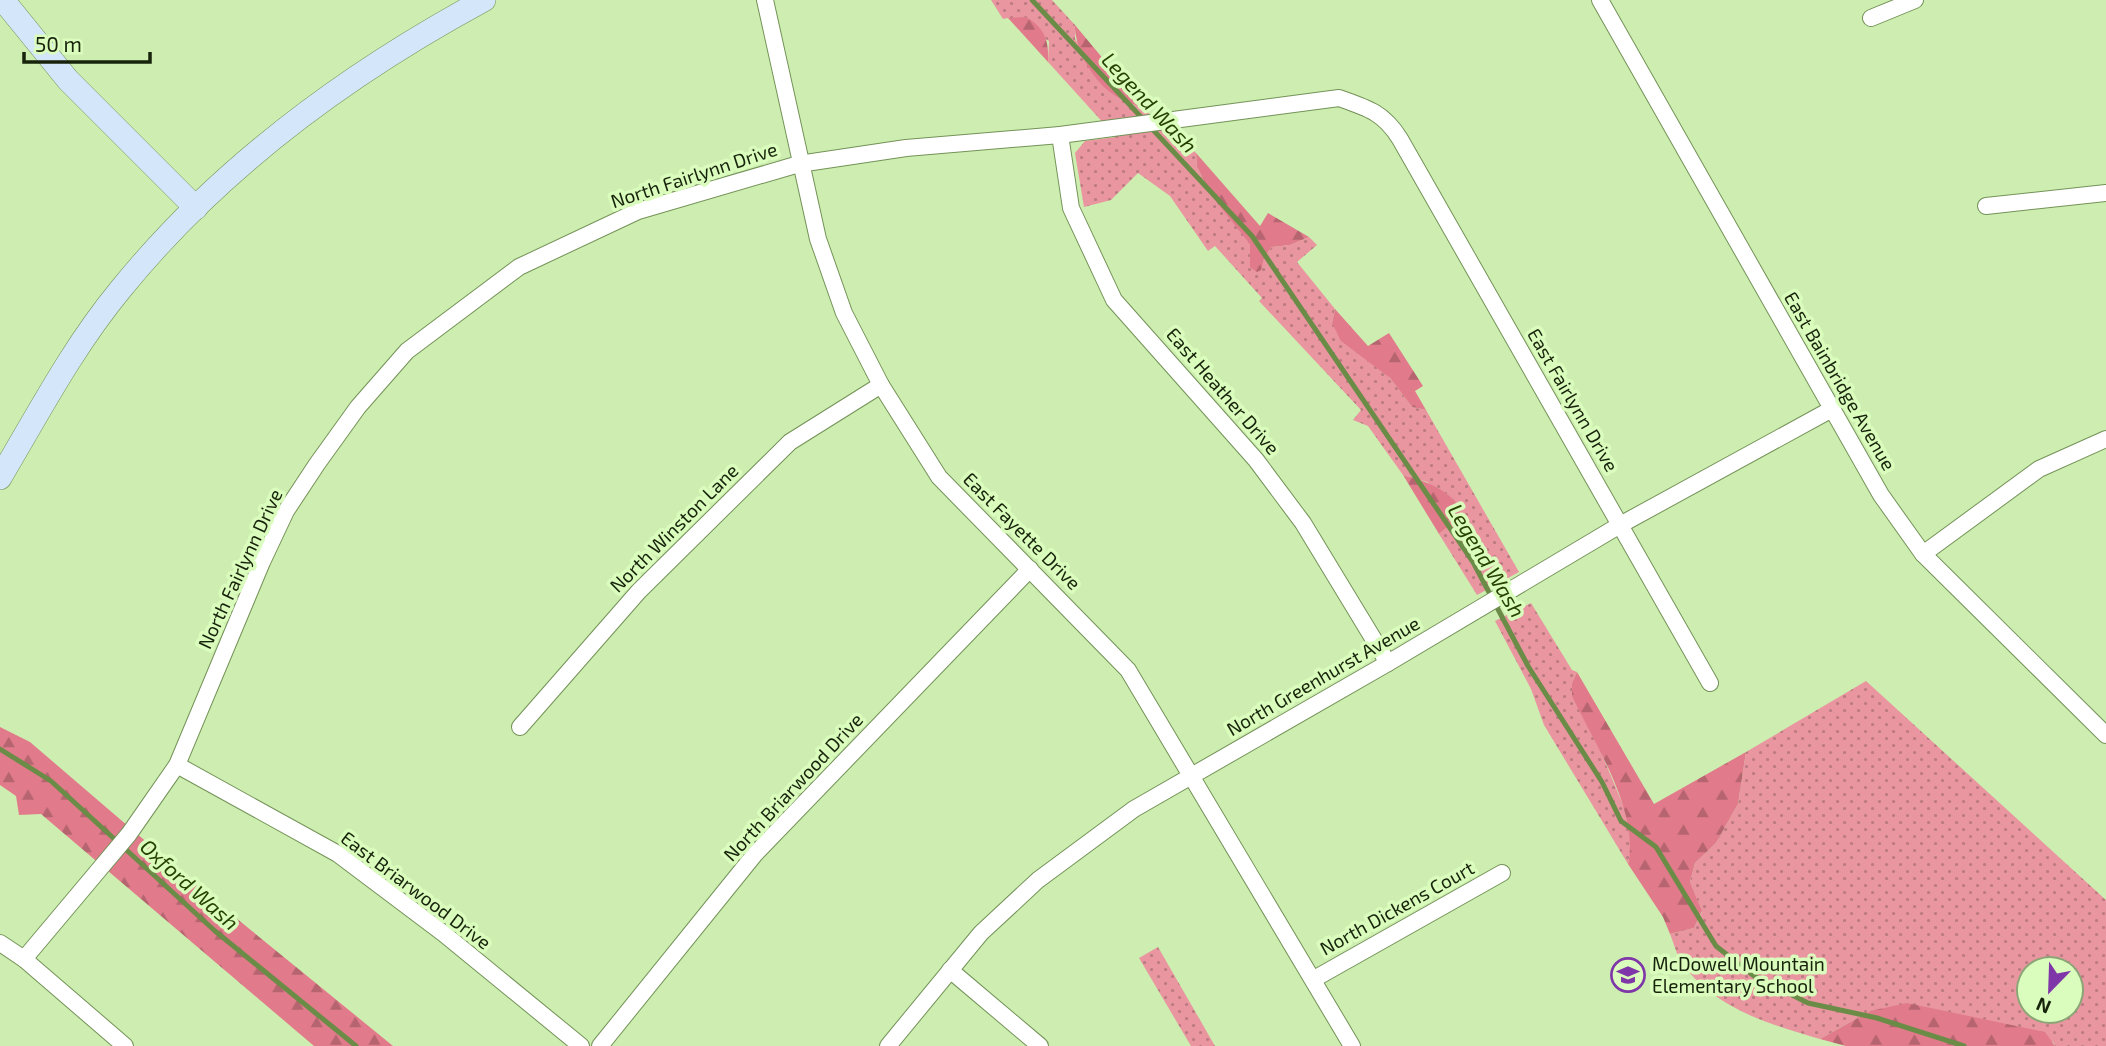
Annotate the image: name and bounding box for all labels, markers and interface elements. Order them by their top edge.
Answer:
scale bar [24,21,150,65]
text: 50 m [35,31,82,56]
water label: Legend Wash [1097,47,1203,157]
street label: North Fairlynn Drive [608,137,780,212]
street label: East Bainbridge Avenue [1780,287,1901,474]
street label: East Heather Drive [1162,323,1285,459]
street label: East Fairlynn Drive [1523,324,1624,475]
street label: North Winston Lane [605,459,743,597]
street label: East Fayette Drive [959,467,1086,594]
street label: North Fairlynn Drive [192,485,287,652]
water label: Legend Wash [1444,499,1531,621]
street label: North Greenhurst Avenue [1222,611,1423,740]
street label: North Briarwood Drive [718,708,867,865]
street label: East Briarwood Drive [337,826,496,953]
water label: Oxford Wash [136,833,244,935]
street label: North Dickens Court [1316,856,1478,960]
place label: McDowell Mountain Elementary School [1652,952,1825,997]
north arrow [2015,955,2085,1025]
school or university icon: McDowell Mountain Elementary School [1609,956,1647,994]
text: N [2032,993,2054,1019]

